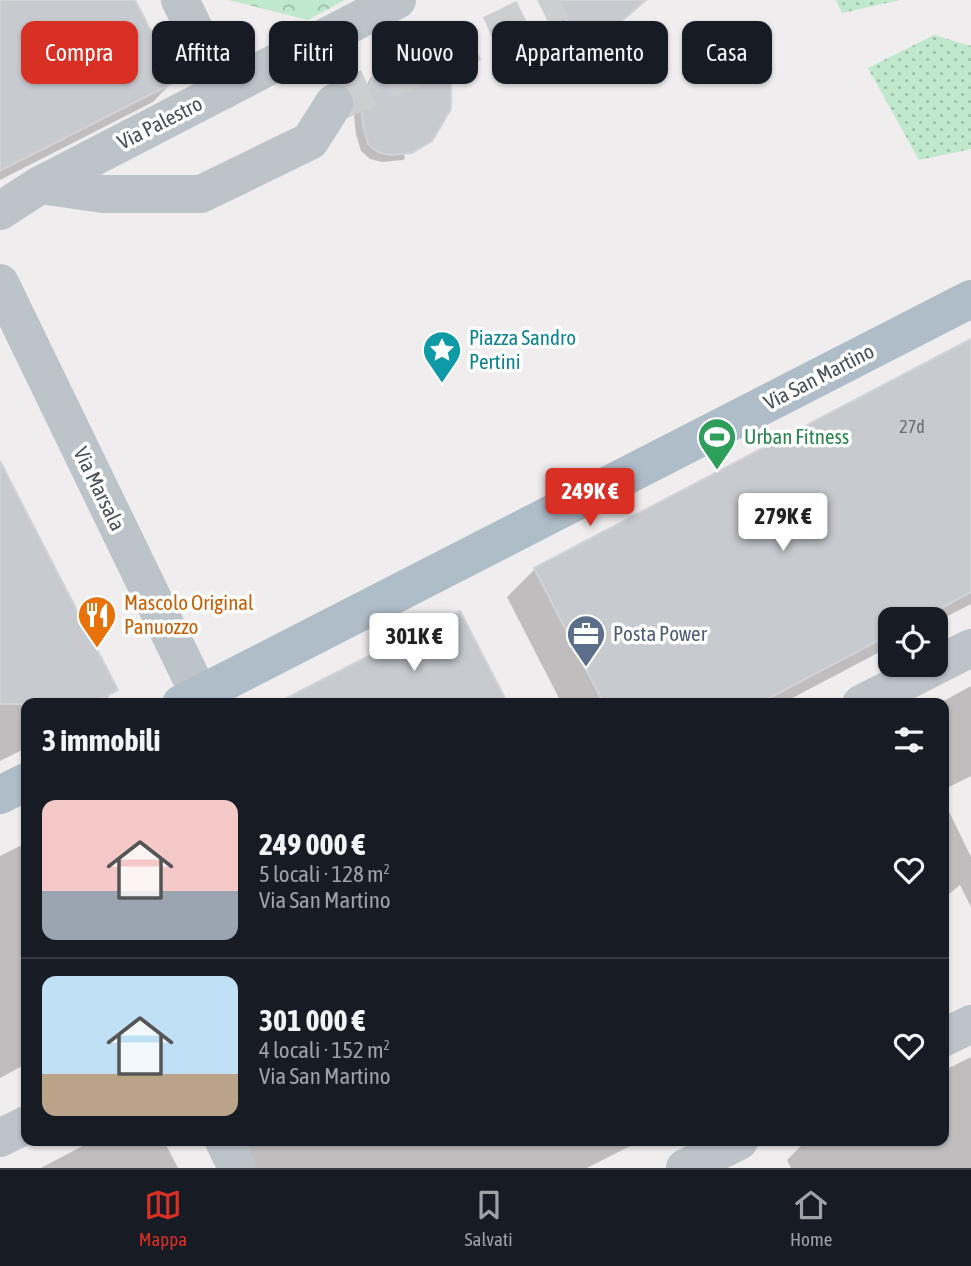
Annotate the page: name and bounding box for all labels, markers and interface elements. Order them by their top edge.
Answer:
chip: Compra [21,21,138,84]
chip: Affitta [152,21,255,84]
chip: Filtri [269,21,358,84]
chip: Nuovo [372,21,478,84]
chip: Appartamento [492,21,668,84]
chip: Casa [682,21,772,84]
street label: Via Palestro [113,91,206,154]
place label: Piazza Sandro Pertini [469,325,576,373]
place icon: Piazza Sandro Pertini [421,329,463,384]
street label: Via San Martino [760,338,878,414]
sports icon: Urban Fitness [696,416,738,471]
house number: 27d [899,416,925,437]
place label: Urban Fitness [744,424,849,448]
street label: Via Marsala [69,443,130,534]
pin: 249K € [533,468,647,528]
text: 249K € [561,478,619,504]
pin: 279K € [726,494,840,553]
text: 279K € [754,503,812,529]
place label: Mascolo Original Panuozzo [124,590,254,638]
restaurant icon: Mascolo Original Panuozzo [76,594,118,649]
map controls [878,607,948,677]
button: locate [878,607,948,677]
office icon: Posta Power [565,613,607,668]
pin: 301K € [357,614,471,673]
place label: Posta Power [613,621,708,645]
text: 301K € [385,623,443,649]
icon: filters [890,721,928,759]
text: 3 immobili [42,723,160,757]
text: 249 000 € [259,827,365,861]
icon: home [98,828,182,912]
icon: heart [890,851,928,889]
text: 5 locali · 128 m² [259,861,390,887]
text: Via San Martino [259,887,391,913]
text: 301 000 € [259,1003,365,1037]
icon: home [98,1004,182,1088]
icon: heart [890,1027,928,1065]
text: 4 locali · 152 m² [259,1037,390,1063]
text: Via San Martino [259,1063,391,1089]
tab: Mappa [139,1186,187,1250]
tab: Salvati [465,1186,513,1250]
tab: Home [790,1186,832,1250]

